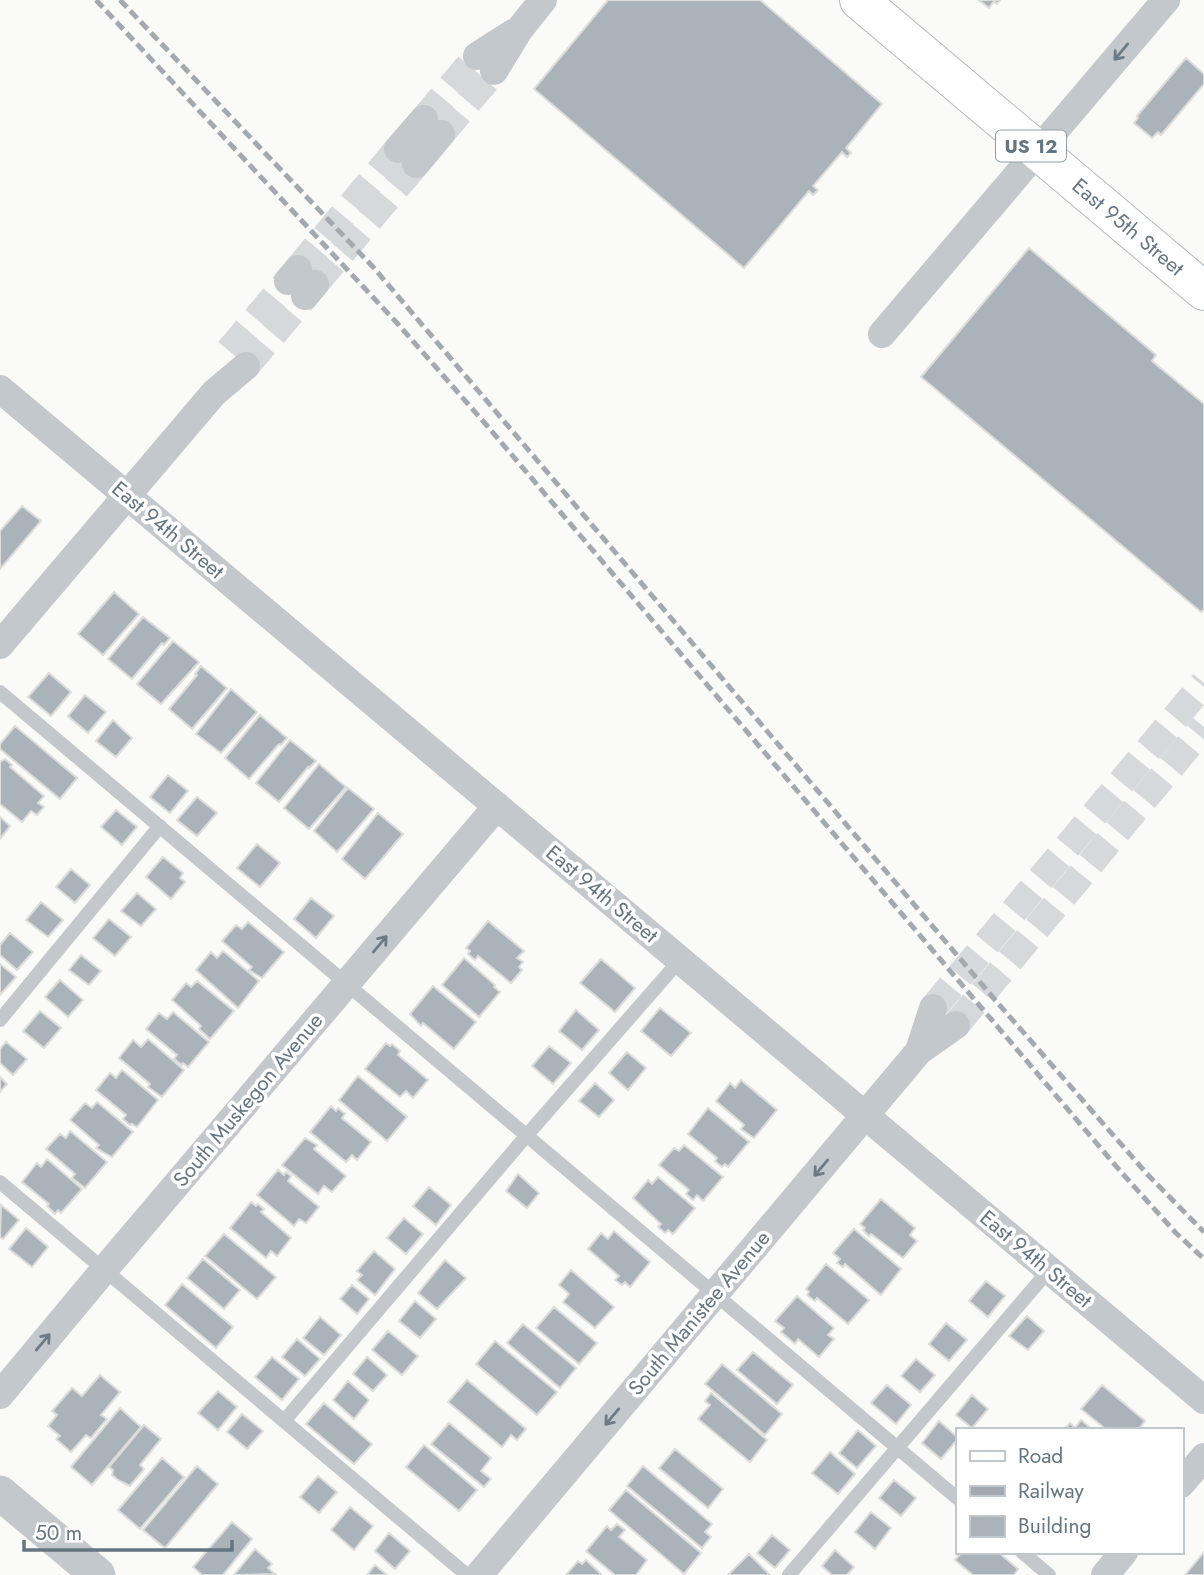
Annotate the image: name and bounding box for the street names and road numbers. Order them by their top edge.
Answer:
road number: US 12 [996,130,1066,162]
street label: East 95th Street [1066,171,1190,283]
street label: East 94th Street [105,474,231,586]
street label: East 94th Street [539,838,665,950]
street label: South Muskegon Avenue [166,1006,330,1193]
street label: East 94th Street [973,1203,1099,1315]
street label: South Manistee Avenue [621,1224,777,1402]

